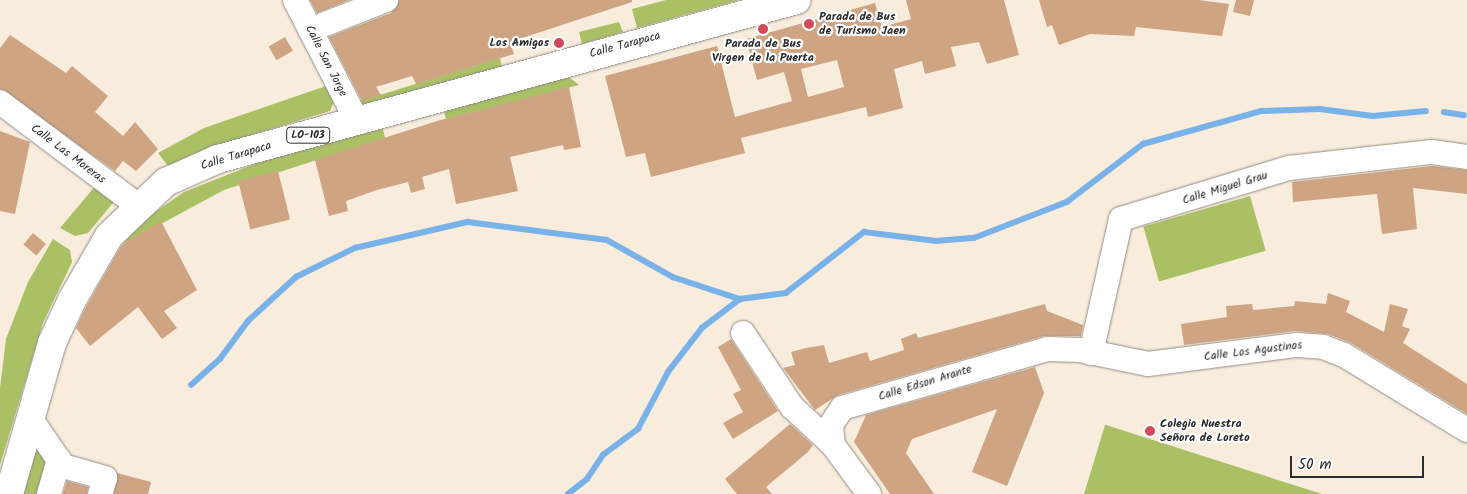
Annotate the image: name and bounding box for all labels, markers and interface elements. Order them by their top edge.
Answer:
place label: Parada de Bus de Turismo Jaen [819,10,906,38]
marker: Parada de Bus de Turismo Jaen [803,18,815,30]
street label: Calle San Jorge [302,23,350,99]
marker: Parada de Bus Virgen de la Puerta [757,23,769,35]
street label: Calle Tarapaca [588,29,662,61]
place label: Los Amigos [489,36,549,50]
marker: Los Amigos [553,37,565,49]
place label: Parada de Bus Virgen de la Puerta [712,37,814,65]
street label: Calle Las Moreras [28,121,108,187]
road number: LO-103 [286,126,330,144]
street label: Calle Tarapaca [199,138,273,174]
street label: Calle Miguel Grau [1181,168,1269,208]
street label: Calle Los Agustinos [1203,338,1303,364]
street label: Calle Edson Arante [877,362,973,404]
place label: Colegio Nuestra Señora de Loreto [1160,417,1250,445]
marker: Colegio Nuestra Señora de Loreto [1144,425,1156,437]
scale bar [1292,446,1426,478]
text: 50 m [1298,453,1332,477]

